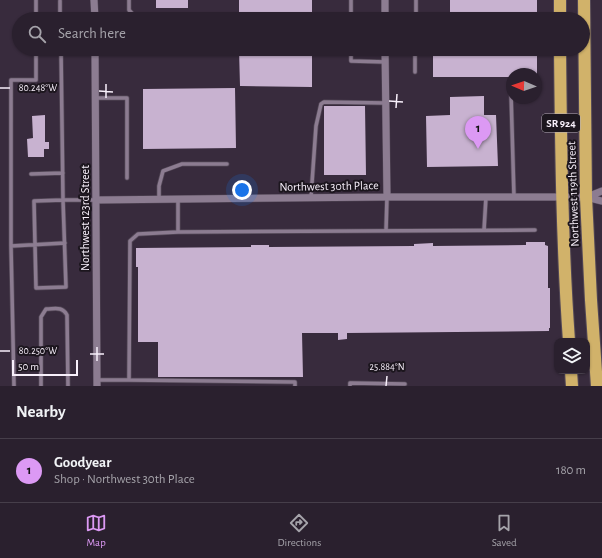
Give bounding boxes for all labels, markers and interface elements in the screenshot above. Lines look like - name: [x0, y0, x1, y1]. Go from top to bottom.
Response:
- search box: [12, 12, 590, 56]
- icon: search: [26, 23, 48, 45]
- text: Search here: [58, 26, 126, 41]
- north arrow: [506, 68, 542, 104]
- text: 80.248°W: [19, 83, 57, 93]
- road number: SR 924: [542, 114, 580, 132]
- pin: 1: [465, 116, 491, 149]
- street label: Northwest 119th Street: [565, 141, 581, 247]
- street label: Northwest 123rd Street: [79, 165, 91, 271]
- street label: Northwest 30th Place: [279, 179, 379, 193]
- your location: [232, 180, 252, 200]
- map controls: [554, 338, 590, 374]
- button: layers: [554, 338, 590, 374]
- text: 80.250°W: [19, 346, 57, 356]
- scale bar: [12, 358, 78, 377]
- text: 50 m: [18, 361, 39, 372]
- text: 25.884°N: [369, 362, 405, 372]
- text: Nearby: [16, 403, 66, 420]
- text: Goodyear: [54, 455, 111, 470]
- text: 1: [27, 464, 31, 477]
- text: 180 m: [556, 464, 586, 477]
- text: Shop · Northwest 30th Place: [54, 473, 195, 486]
- tab: Map: [85, 512, 107, 549]
- tab: Directions: [277, 512, 321, 549]
- tab: Saved: [492, 512, 517, 549]

